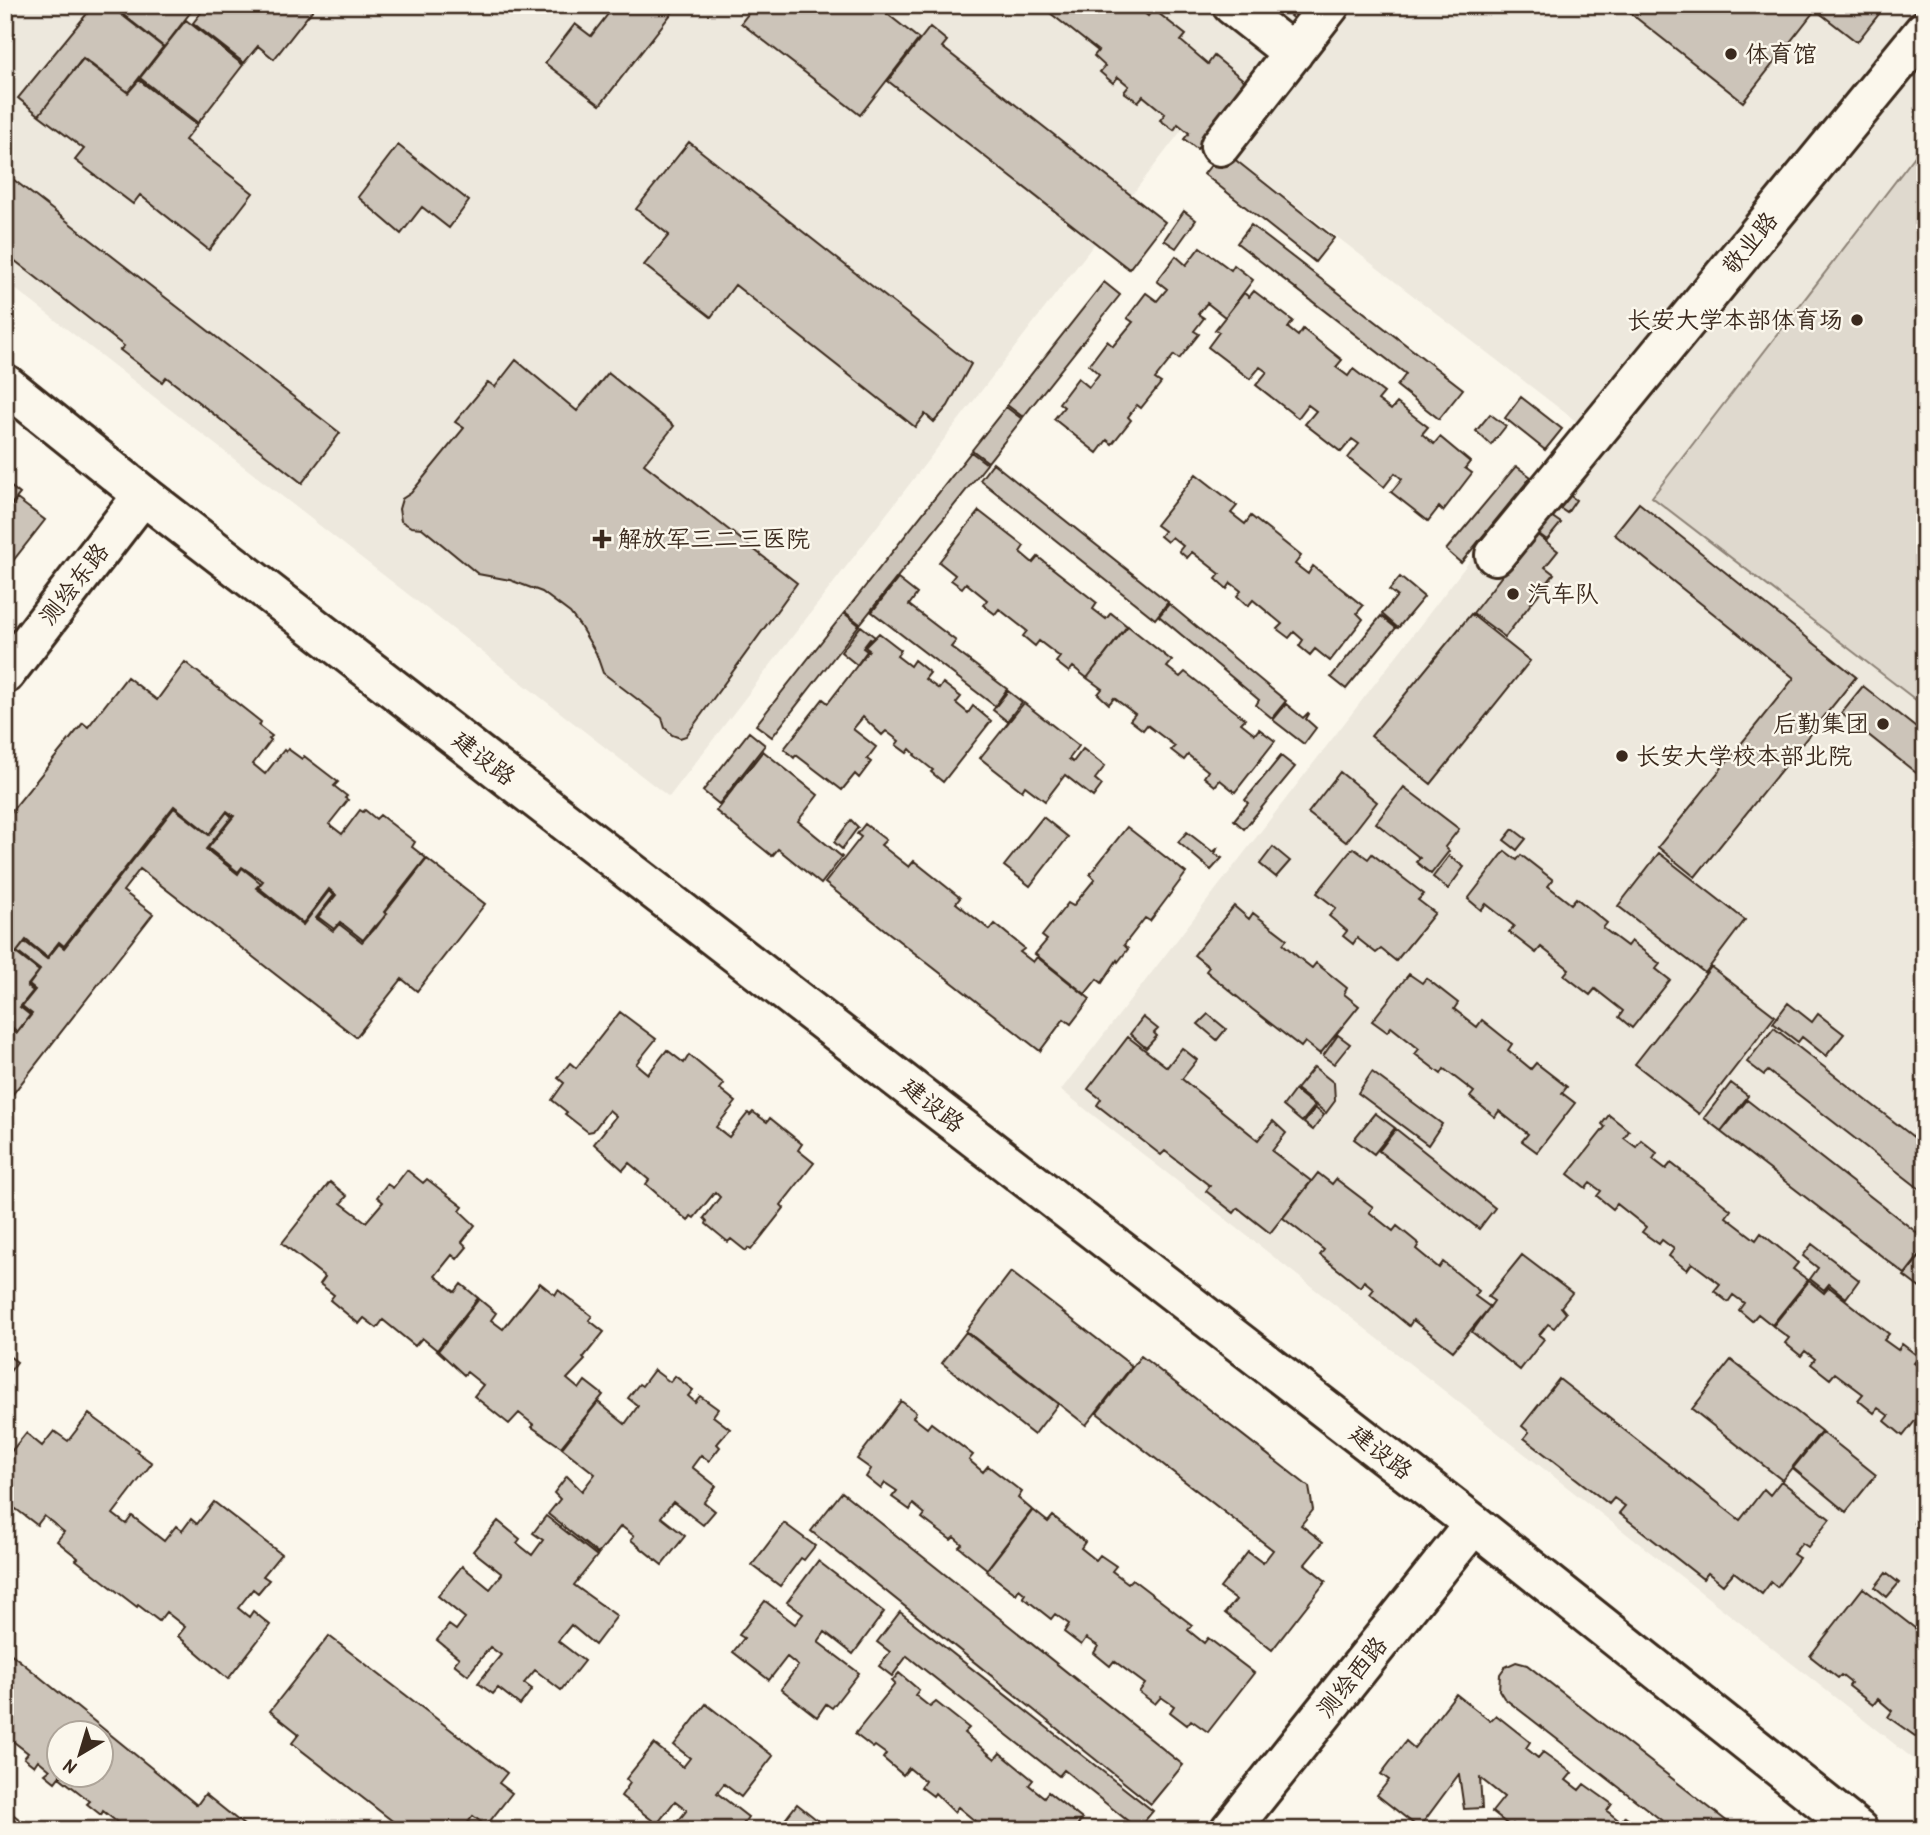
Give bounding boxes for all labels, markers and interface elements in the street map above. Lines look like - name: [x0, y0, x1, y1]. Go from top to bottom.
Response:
- place label: 体育馆: [1745, 37, 1817, 69]
- marker: 体育馆: [1723, 46, 1739, 62]
- street label: 敬业路: [1714, 204, 1784, 280]
- place label: 长安大学本部体育场: [1627, 303, 1843, 335]
- marker: 长安大学本部体育场: [1849, 312, 1865, 328]
- place label: 解放军三二三医院: [618, 522, 810, 554]
- marker: 解放军三二三医院: [592, 529, 612, 549]
- street label: 测绘东路: [31, 536, 115, 631]
- place label: 汽车队: [1527, 577, 1599, 609]
- marker: 汽车队: [1505, 586, 1521, 602]
- place label: 后勤集团: [1773, 707, 1869, 739]
- marker: 后勤集团: [1875, 716, 1891, 732]
- street label: 建设路: [446, 722, 523, 792]
- place label: 长安大学校本部北院: [1636, 739, 1852, 771]
- marker: 长安大学校本部北院: [1614, 748, 1630, 764]
- street label: 建设路: [895, 1069, 972, 1139]
- street label: 建设路: [1343, 1416, 1420, 1486]
- street label: 测绘西路: [1309, 1629, 1394, 1724]
- north arrow: [46, 1720, 116, 1790]
- text: N: [58, 1754, 82, 1781]

